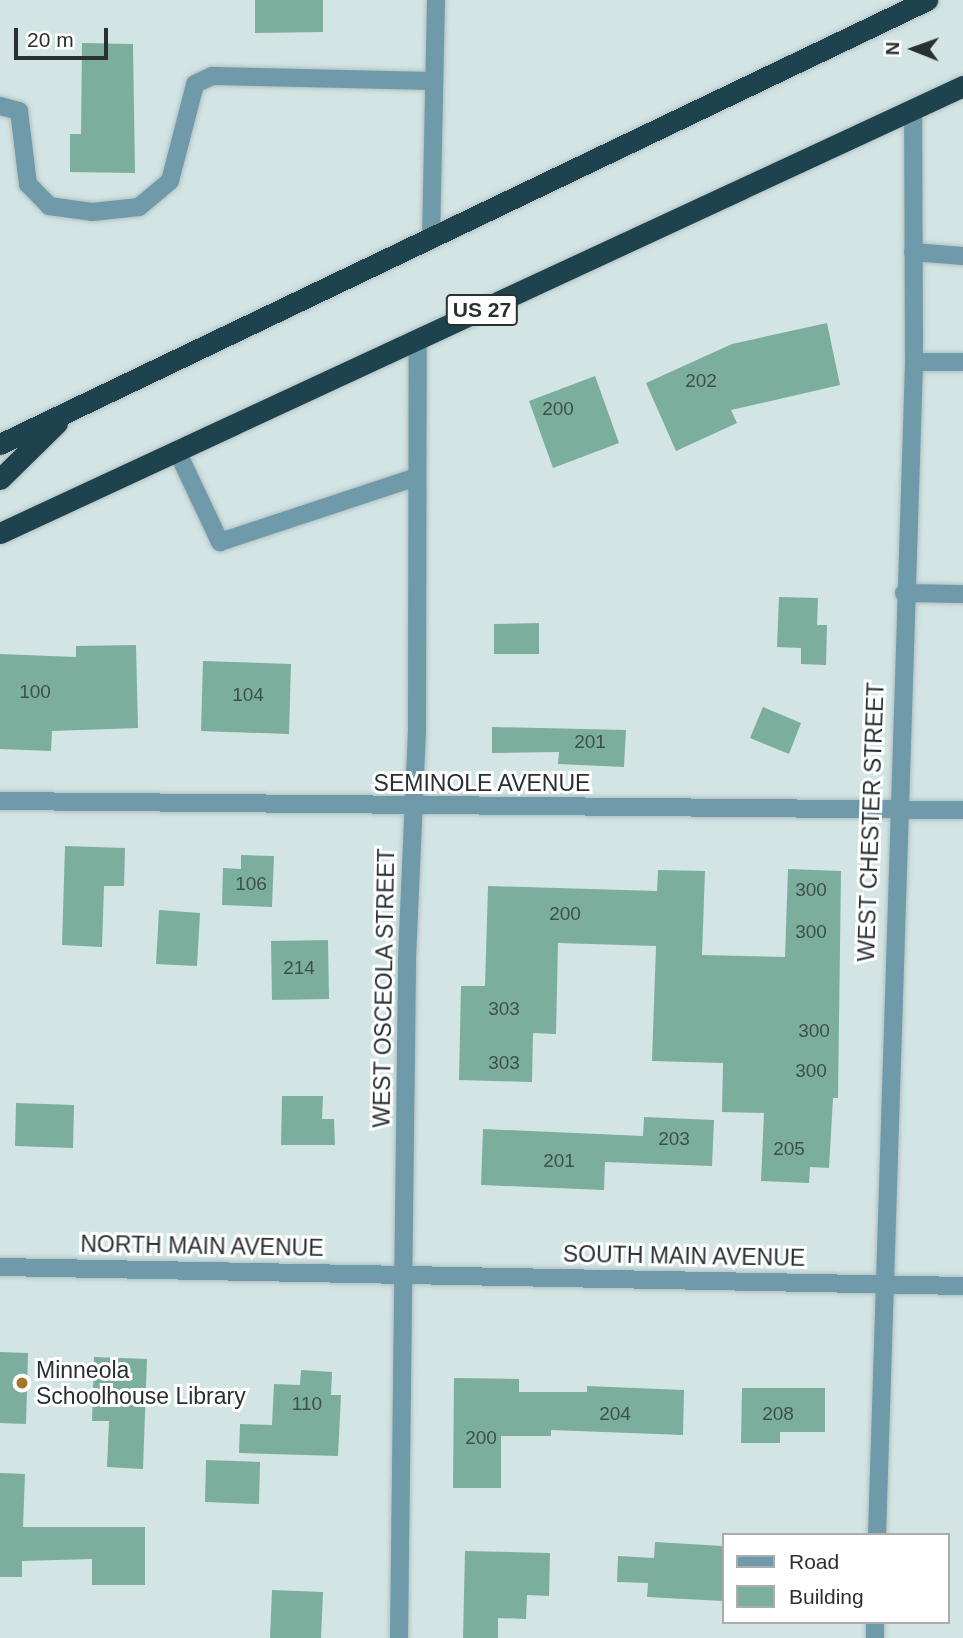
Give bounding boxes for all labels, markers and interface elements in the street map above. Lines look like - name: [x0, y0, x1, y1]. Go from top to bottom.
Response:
- scale bar: [18, 14, 112, 58]
- north arrow: [879, 14, 949, 84]
- text: 20 m: [27, 28, 74, 51]
- text: N: [882, 42, 903, 56]
- road number: US 27: [445, 292, 519, 328]
- house number: 202: [685, 370, 717, 392]
- house number: 200: [542, 398, 574, 420]
- house number: 100: [19, 681, 51, 703]
- street label: WEST CHESTER STREET: [852, 682, 890, 962]
- house number: 104: [232, 684, 264, 706]
- house number: 201: [574, 731, 606, 753]
- street label: SEMINOLE AVENUE: [373, 769, 591, 797]
- street label: WEST OSCEOLA STREET: [368, 847, 400, 1129]
- house number: 106: [235, 873, 267, 895]
- house number: 300: [795, 879, 827, 901]
- house number: 200: [549, 903, 581, 925]
- house number: 300: [795, 921, 827, 943]
- house number: 214: [283, 957, 315, 979]
- house number: 303: [488, 998, 520, 1020]
- house number: 300: [798, 1020, 830, 1042]
- house number: 303: [488, 1052, 520, 1074]
- house number: 300: [795, 1060, 827, 1082]
- house number: 203: [658, 1128, 690, 1150]
- house number: 205: [773, 1138, 805, 1160]
- house number: 201: [543, 1150, 575, 1172]
- street label: NORTH MAIN AVENUE: [80, 1230, 324, 1262]
- street label: SOUTH MAIN AVENUE: [562, 1240, 806, 1272]
- place label: Minneola Schoolhouse Library: [36, 1356, 246, 1410]
- marker: Minneola Schoolhouse Library: [14, 1375, 30, 1391]
- house number: 110: [292, 1393, 322, 1415]
- house number: 204: [599, 1403, 631, 1425]
- house number: 208: [762, 1403, 794, 1425]
- house number: 200: [465, 1427, 497, 1449]
- legend: [722, 1533, 949, 1624]
- text: Road: [789, 1550, 839, 1573]
- text: Building: [789, 1585, 864, 1608]

